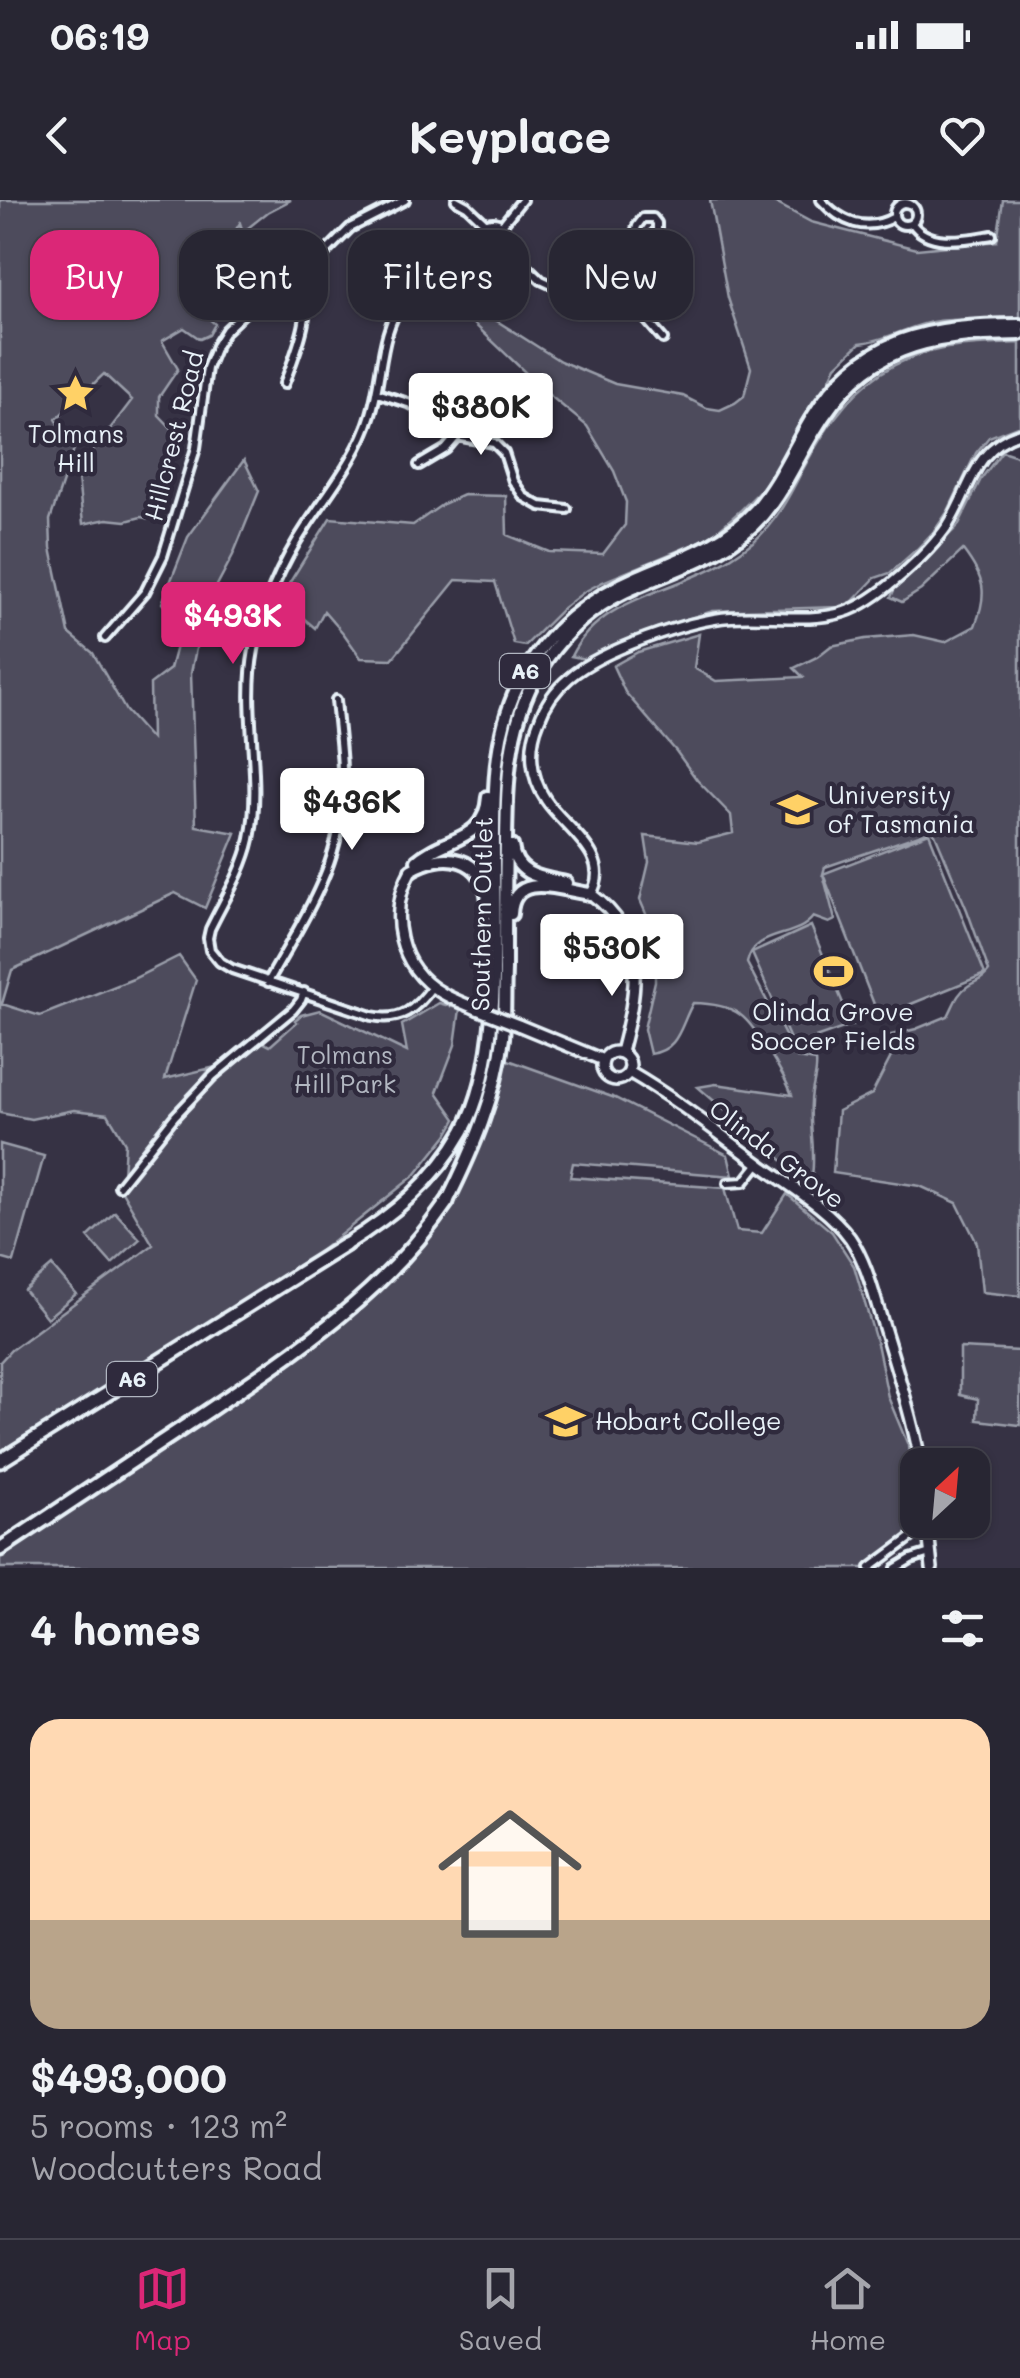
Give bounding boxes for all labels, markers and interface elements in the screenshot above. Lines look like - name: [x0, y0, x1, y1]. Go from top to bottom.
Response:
- text: 06:19: [50, 10, 149, 60]
- text: Keyplace: [409, 106, 611, 164]
- icon: back: [30, 108, 85, 163]
- icon: heart: [935, 108, 990, 163]
- chip: Buy: [30, 230, 159, 320]
- chip: Rent: [179, 230, 328, 320]
- chip: Filters: [348, 230, 529, 320]
- chip: New: [549, 230, 693, 320]
- street label: Hillcrest Road: [136, 347, 210, 524]
- place icon: Tolmans Hill: [55, 372, 97, 414]
- pin: $380K: [411, 373, 551, 458]
- text: $380K: [431, 384, 531, 426]
- place label: Tolmans Hill: [28, 417, 124, 478]
- pin: $493K: [163, 582, 303, 667]
- text: $493K: [183, 593, 283, 635]
- road number: A6: [500, 654, 550, 688]
- pin: $436K: [282, 768, 422, 853]
- place label: University of Tasmania: [828, 778, 975, 839]
- text: $436K: [302, 779, 402, 821]
- school or university icon: University of Tasmania: [777, 788, 819, 830]
- street label: Southern Outlet: [463, 816, 499, 1012]
- pin: $530K: [542, 914, 682, 999]
- text: $530K: [562, 925, 662, 967]
- sports icon: Olinda Grove Soccer Fields: [812, 950, 854, 992]
- place label: Olinda Grove Soccer Fields: [750, 995, 916, 1056]
- park label: Tolmans Hill Park: [294, 1038, 396, 1099]
- street label: Olinda Grove: [703, 1092, 852, 1215]
- road number: A6: [107, 1362, 157, 1396]
- school or university icon: Hobart College: [544, 1400, 586, 1442]
- place label: Hobart College: [595, 1404, 781, 1436]
- north arrow: [900, 1448, 990, 1538]
- map controls: [900, 1448, 990, 1538]
- text: 4 homes: [30, 1601, 201, 1656]
- icon: filters: [935, 1601, 990, 1656]
- icon: home: [420, 1784, 600, 1964]
- text: $493,000: [30, 2049, 227, 2104]
- text: 5 rooms · 123 m²: [30, 2104, 287, 2146]
- text: Woodcutters Road: [30, 2146, 322, 2188]
- tab: Map: [134, 2261, 191, 2357]
- tab: Saved: [459, 2261, 542, 2357]
- tab: Home: [810, 2261, 886, 2357]

